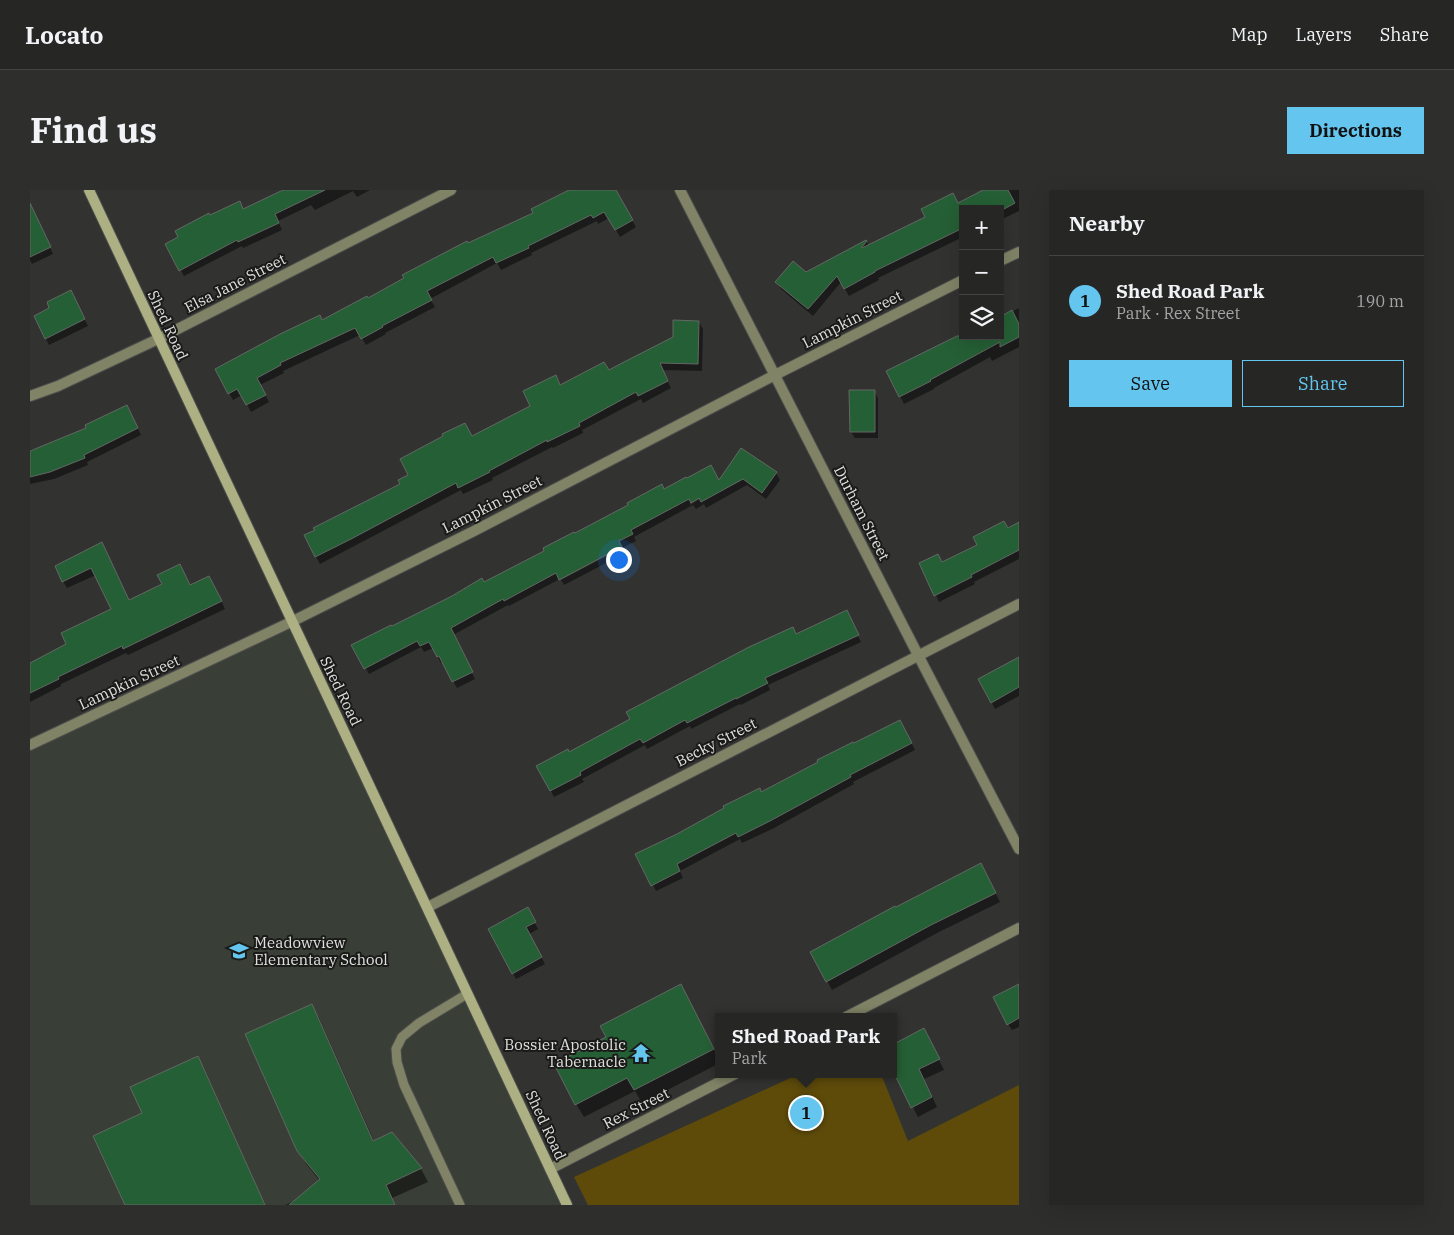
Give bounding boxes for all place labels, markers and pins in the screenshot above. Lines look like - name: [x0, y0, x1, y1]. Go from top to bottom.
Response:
- place label: Meadowview Elementary School: [254, 933, 388, 969]
- school or university icon: Meadowview Elementary School: [228, 940, 250, 962]
- place label: Bossier Apostolic Tabernacle: [504, 1035, 626, 1071]
- temple icon: Bossier Apostolic Tabernacle: [630, 1042, 652, 1064]
- pin: 1: [790, 1094, 822, 1132]

